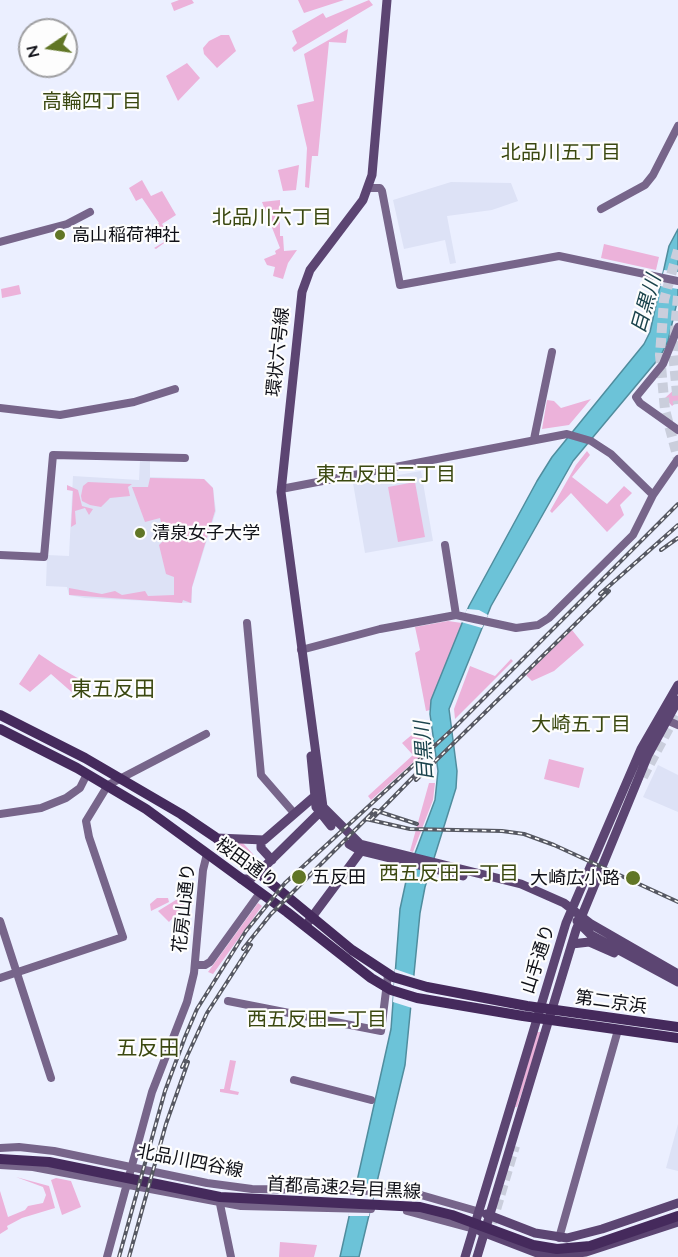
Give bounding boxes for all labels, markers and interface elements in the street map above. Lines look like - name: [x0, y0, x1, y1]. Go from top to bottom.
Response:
- north arrow: [18, 18, 78, 78]
- text: N: [21, 44, 43, 60]
- district label: 高輪四丁目: [42, 90, 142, 114]
- district label: 北品川五丁目: [501, 141, 621, 165]
- district label: 北品川六丁目: [212, 206, 332, 230]
- place label: 高山稲荷神社: [72, 224, 180, 246]
- marker: 高山稲荷神社: [53, 228, 67, 242]
- water label: 目黒川: [626, 272, 666, 336]
- street label: 環状六号線: [263, 306, 293, 398]
- district label: 東五反田二丁目: [316, 463, 456, 487]
- place label: 清泉女子大学: [152, 522, 260, 544]
- marker: 清泉女子大学: [133, 526, 147, 540]
- district label: 東五反田: [71, 676, 155, 702]
- district label: 大崎五丁目: [531, 713, 631, 737]
- water label: 目黒川: [410, 720, 438, 782]
- street label: 桜田通り: [212, 833, 282, 893]
- street label: 花房山通り: [169, 862, 199, 954]
- district label: 西五反田一丁目: [379, 862, 519, 886]
- place label: 五反田: [312, 866, 366, 888]
- place label: 大崎広小路: [530, 867, 620, 889]
- marker: 五反田: [290, 868, 308, 886]
- marker: 大崎広小路: [624, 869, 642, 887]
- street label: 山手通り: [517, 921, 559, 997]
- street label: 第二京浜: [574, 986, 648, 1018]
- district label: 西五反田二丁目: [247, 1008, 387, 1032]
- district label: 五反田: [117, 1035, 179, 1061]
- street label: 北品川四谷線: [135, 1140, 245, 1182]
- street label: 首都高速2号目黒線: [266, 1173, 422, 1203]

